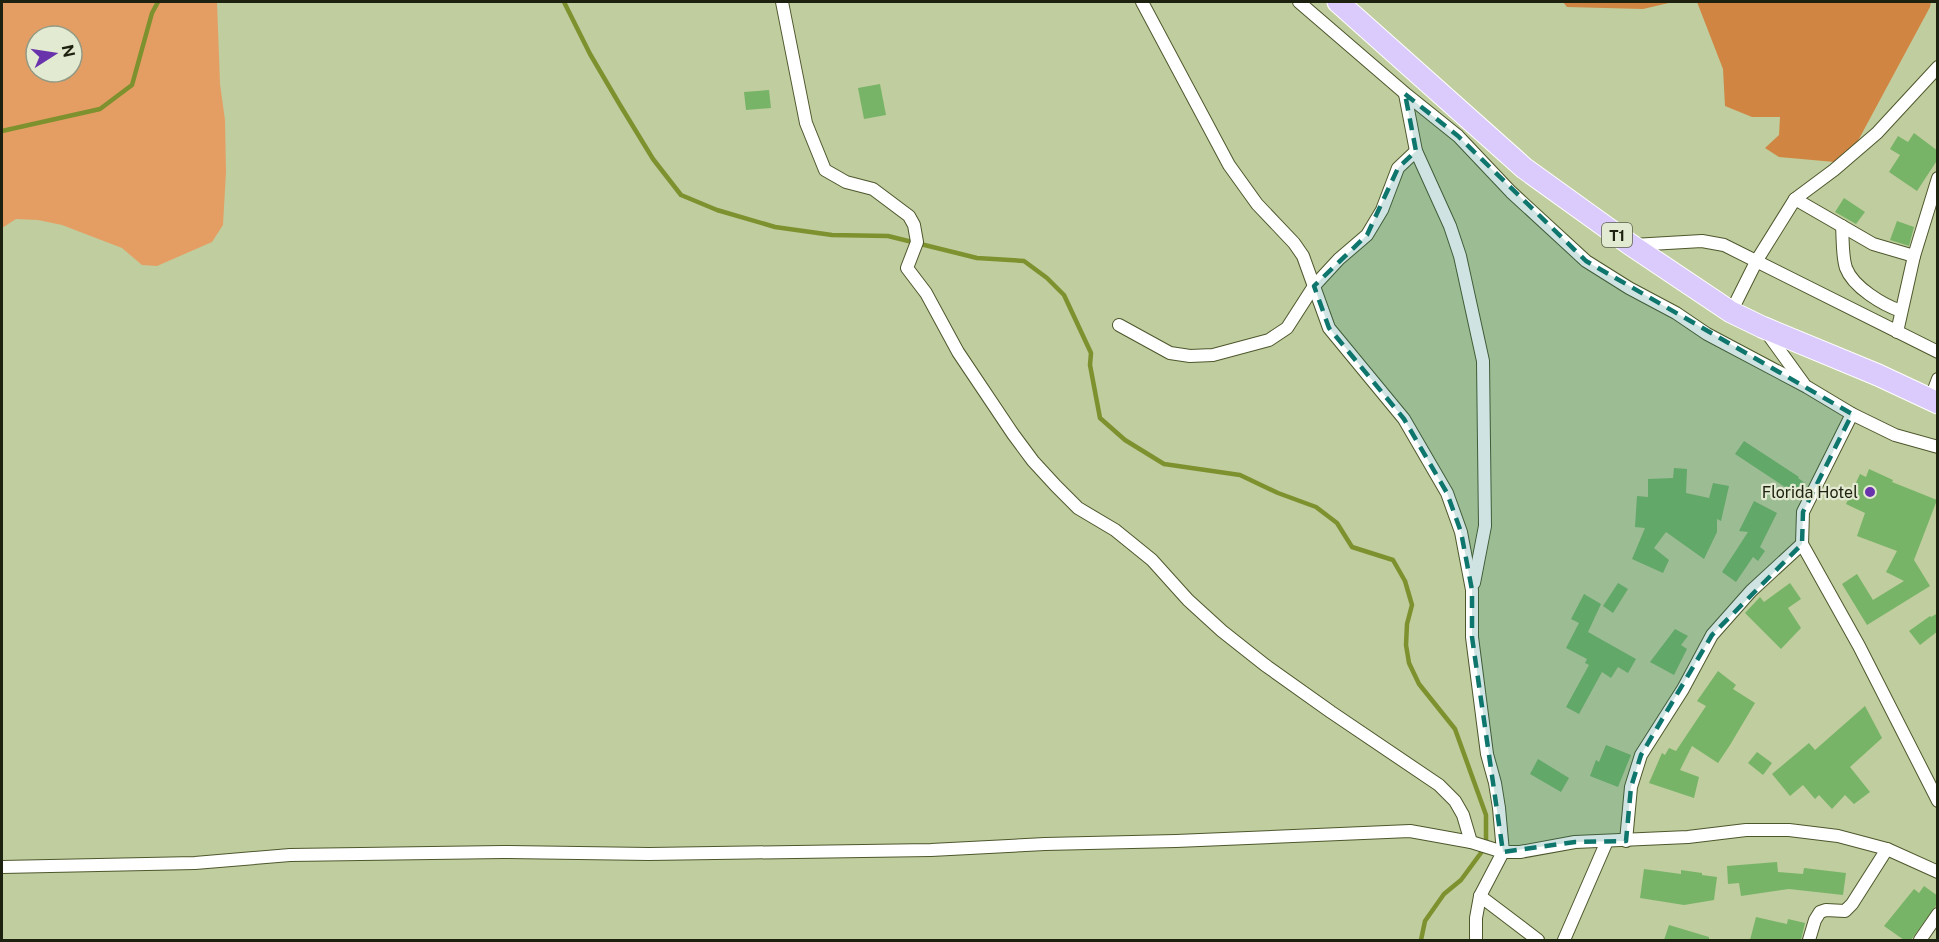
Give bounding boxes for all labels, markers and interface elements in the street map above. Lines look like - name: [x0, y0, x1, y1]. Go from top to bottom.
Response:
- north arrow: [24, 24, 84, 84]
- text: N: [58, 43, 79, 59]
- road number: T1: [1602, 223, 1632, 247]
- place label: Florida Hotel: [1762, 483, 1858, 502]
- marker: Florida Hotel: [1863, 485, 1877, 499]

